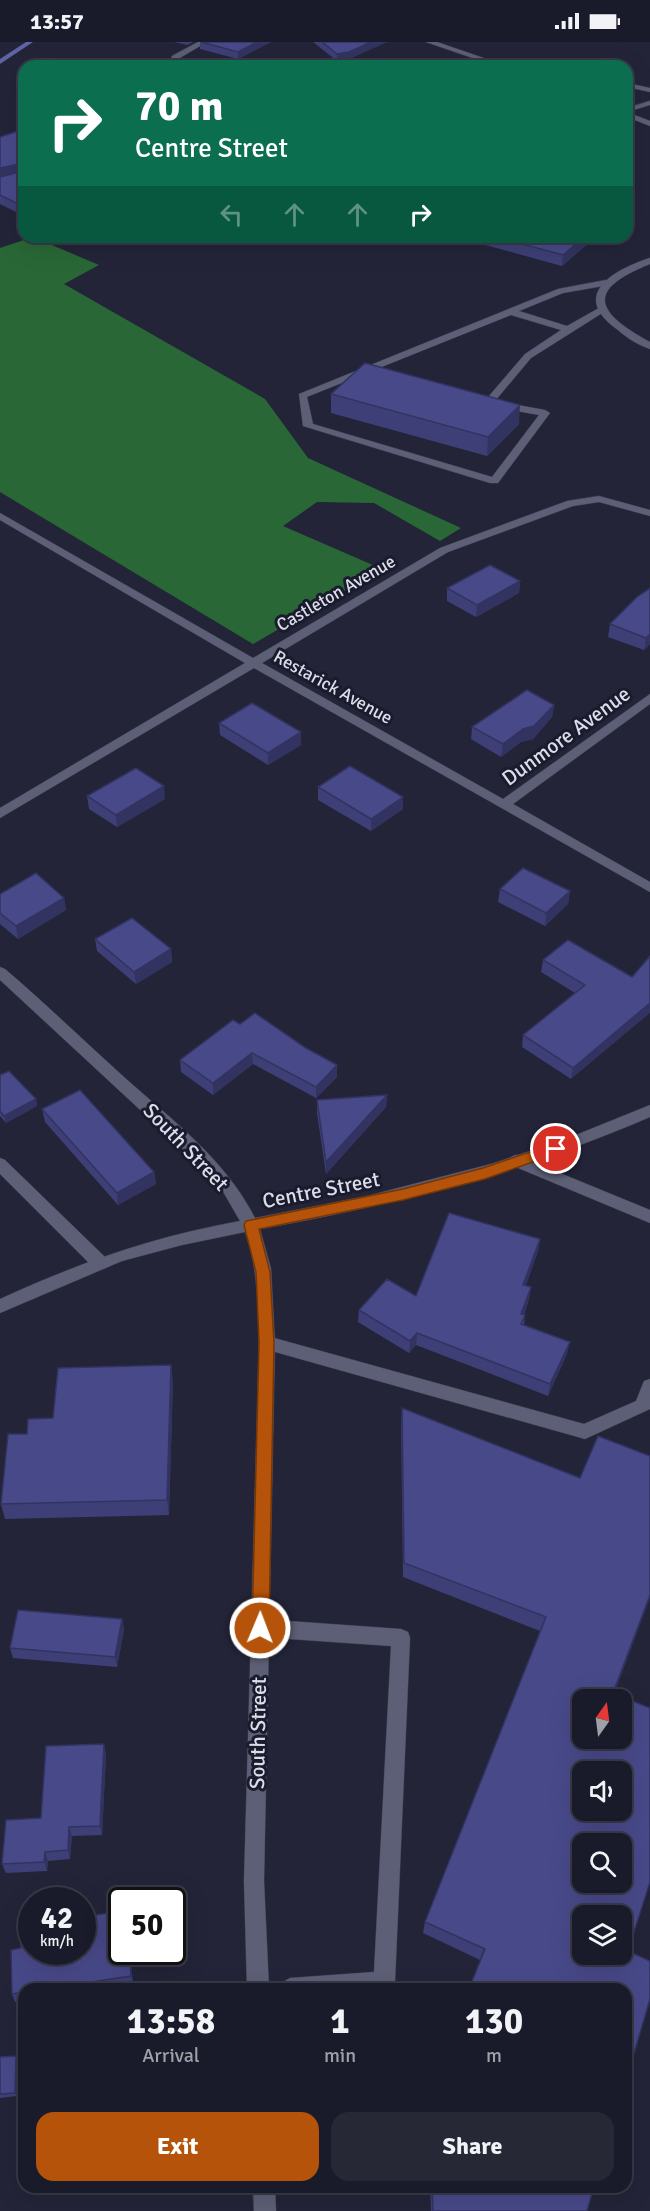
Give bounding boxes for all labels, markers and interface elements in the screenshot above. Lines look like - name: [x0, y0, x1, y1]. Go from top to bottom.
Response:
- text: 13:57: [30, 8, 84, 35]
- text: 70 m: [135, 81, 224, 132]
- icon: right: [36, 84, 114, 162]
- text: Centre Street: [135, 132, 288, 165]
- icon: left: [215, 198, 248, 231]
- icon: ahead: [278, 198, 311, 231]
- icon: ahead: [341, 198, 374, 231]
- icon: right: [404, 198, 437, 231]
- street label: Castleton Avenue: [273, 550, 399, 636]
- street label: Restarick Avenue: [270, 645, 396, 729]
- street label: Dunmore Avenue: [497, 681, 635, 791]
- street label: South Street: [138, 1098, 234, 1196]
- pin: [530, 1123, 581, 1174]
- icon: arrive: [539, 1132, 572, 1165]
- street label: Centre Street: [260, 1166, 382, 1214]
- position arrow: [228, 1596, 292, 1660]
- street label: South Street: [244, 1677, 272, 1789]
- north arrow: [572, 1689, 632, 1749]
- map controls: [572, 1689, 632, 1965]
- button: sound: [572, 1761, 632, 1821]
- button: search: [572, 1833, 632, 1893]
- speed limit sign: 50: [108, 1887, 186, 1965]
- text: 42: [41, 1900, 73, 1937]
- button: layers: [572, 1905, 632, 1965]
- text: km/h: [40, 1932, 74, 1950]
- text: 13:58: [127, 1999, 215, 2044]
- text: 1: [330, 1999, 350, 2044]
- text: 130: [465, 1999, 523, 2044]
- text: Arrival: [142, 2043, 200, 2068]
- text: min: [324, 2043, 356, 2068]
- text: m: [486, 2043, 502, 2068]
- button: Exit: [36, 2112, 319, 2181]
- button: Share: [331, 2112, 614, 2181]

